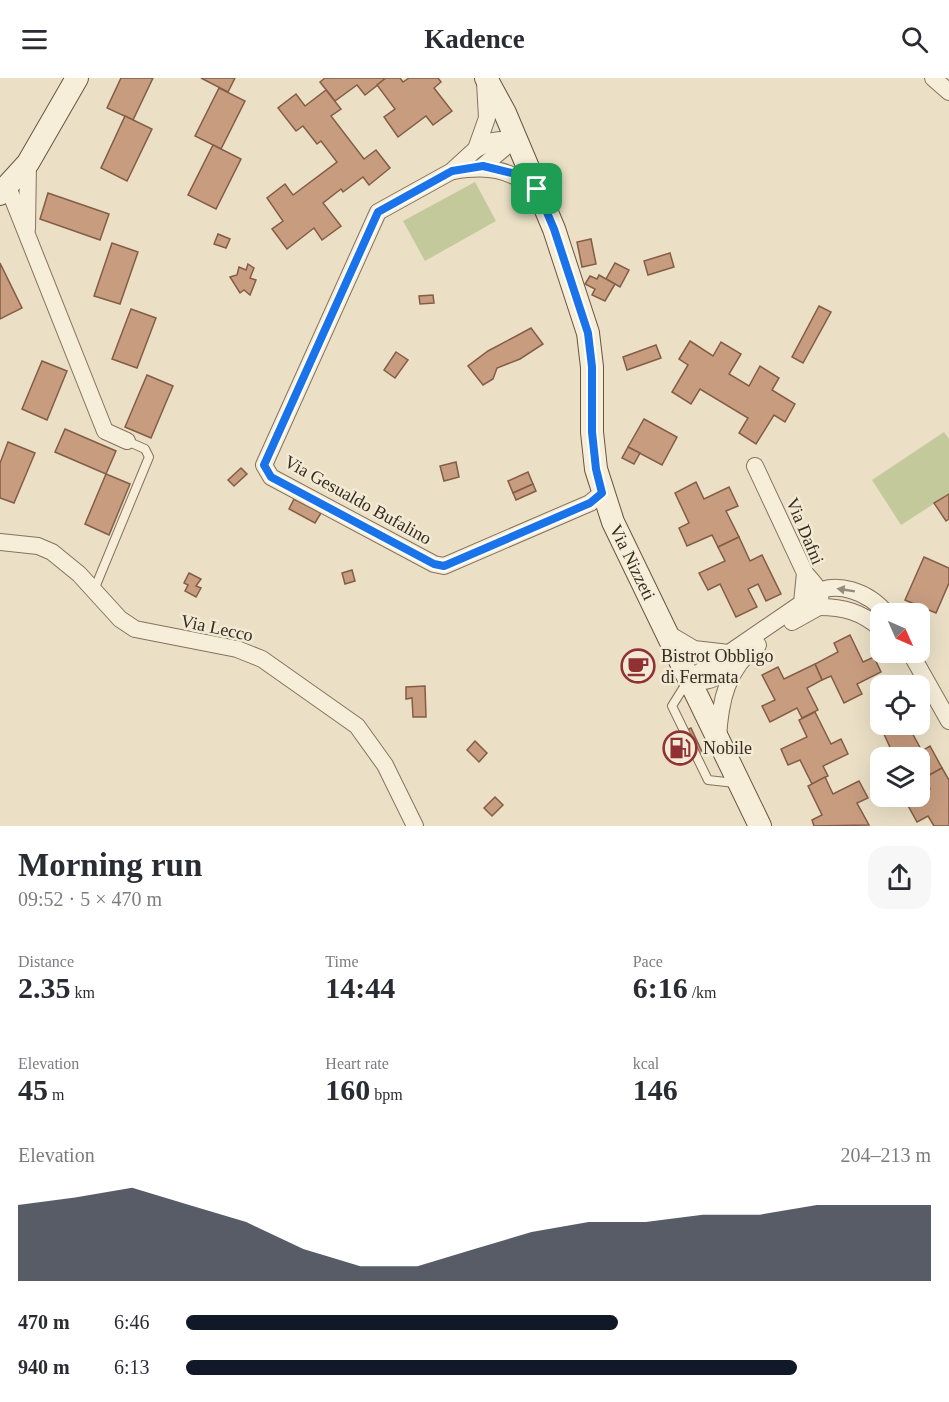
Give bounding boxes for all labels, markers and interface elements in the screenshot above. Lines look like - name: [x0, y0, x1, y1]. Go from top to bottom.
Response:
- icon: menu: [18, 23, 51, 56]
- icon: search: [898, 23, 931, 56]
- text: Kadence: [424, 24, 525, 54]
- pin: [511, 163, 562, 214]
- icon: arrive: [520, 172, 553, 205]
- street label: Via Gesualdo Bufalino: [281, 451, 435, 549]
- street label: Via Dafni: [782, 495, 828, 567]
- street label: Via Nizzeti: [606, 521, 659, 603]
- one-way arrow: [837, 585, 856, 594]
- north arrow: [870, 603, 930, 663]
- map controls: [870, 603, 930, 807]
- street label: Via Lecco: [179, 611, 255, 645]
- place label: Bistrot Obbligo di Fermata: [661, 646, 774, 687]
- cafe icon: Bistrot Obbligo di Fermata: [620, 648, 656, 684]
- button: locate: [870, 675, 930, 735]
- fuel station icon: Nobile: [662, 730, 698, 766]
- place label: Nobile: [703, 738, 752, 758]
- button: layers: [870, 747, 930, 807]
- button: share: [868, 846, 931, 909]
- text: Morning run: [18, 847, 202, 883]
- text: 09:52 · 5 × 470 m: [18, 888, 162, 910]
- text: Distance: [18, 953, 74, 970]
- text: Time: [325, 953, 359, 970]
- text: Pace: [633, 953, 663, 970]
- text: 2.35: [18, 971, 71, 1004]
- text: 14:44: [325, 971, 395, 1004]
- text: 6:16: [633, 971, 688, 1004]
- text: km: [71, 984, 95, 1001]
- text: /km: [688, 984, 717, 1001]
- text: Elevation: [18, 1055, 79, 1072]
- text: Heart rate: [325, 1055, 389, 1072]
- text: kcal: [633, 1055, 659, 1072]
- text: 45: [18, 1073, 48, 1106]
- text: 160: [325, 1073, 370, 1106]
- text: 146: [633, 1073, 678, 1106]
- text: m: [48, 1086, 64, 1103]
- text: bpm: [370, 1086, 403, 1103]
- text: Elevation: [18, 1144, 95, 1166]
- text: 204–213 m: [840, 1144, 931, 1166]
- text: 470 m: [18, 1311, 70, 1333]
- text: 6:46: [114, 1311, 150, 1333]
- text: 940 m: [18, 1356, 70, 1378]
- text: 6:13: [114, 1356, 150, 1378]

